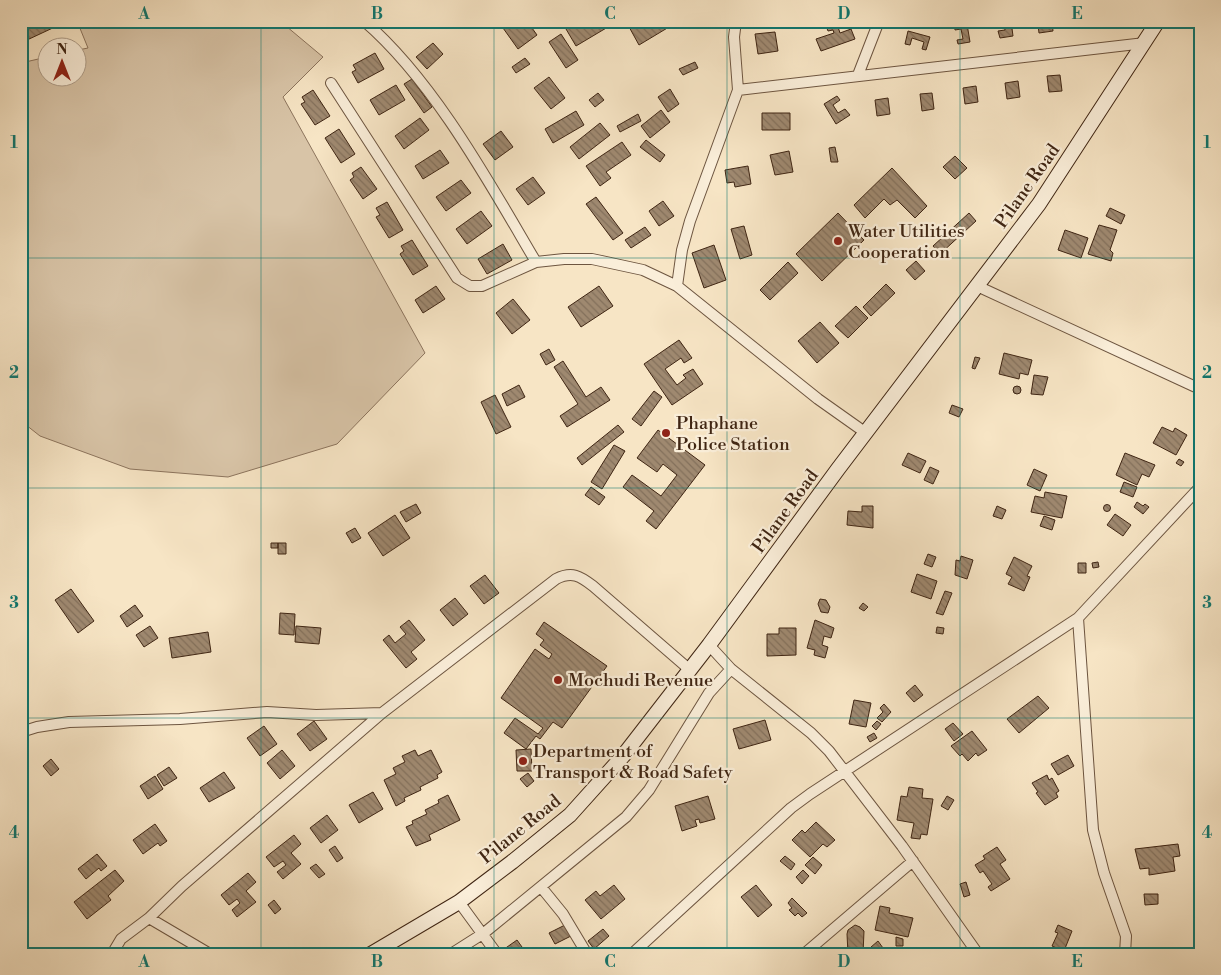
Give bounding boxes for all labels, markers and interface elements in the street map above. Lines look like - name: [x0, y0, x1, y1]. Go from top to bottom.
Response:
- text: A: [137, 4, 150, 24]
- text: B: [371, 4, 383, 24]
- text: C: [604, 4, 616, 24]
- text: D: [838, 4, 851, 24]
- text: E: [1071, 4, 1083, 24]
- north arrow: [38, 38, 88, 88]
- text: N: [56, 41, 68, 59]
- text: 1: [10, 133, 18, 153]
- text: 1: [1203, 133, 1211, 153]
- street label: Pilane Road: [990, 139, 1065, 233]
- place label: Water Utilities Cooperation: [847, 220, 965, 264]
- marker: Water Utilities Cooperation: [832, 235, 844, 247]
- text: 2: [9, 363, 19, 383]
- text: 2: [1202, 363, 1212, 383]
- place label: Phaphane Police Station: [676, 412, 790, 456]
- marker: Phaphane Police Station: [660, 427, 672, 439]
- street label: Pilane Road: [747, 464, 824, 558]
- text: 3: [9, 593, 19, 613]
- text: 3: [1202, 593, 1212, 613]
- place label: Mochudi Revenue: [568, 669, 713, 692]
- marker: Mochudi Revenue: [552, 674, 564, 686]
- place label: Department of Transport & Road Safety: [533, 740, 733, 784]
- marker: Department of Transport & Road Safety: [517, 755, 529, 767]
- street label: Pilane Road: [475, 789, 566, 869]
- text: 4: [9, 823, 20, 843]
- text: 4: [1202, 823, 1213, 843]
- text: A: [137, 952, 150, 972]
- text: B: [371, 952, 383, 972]
- text: C: [604, 952, 616, 972]
- text: D: [838, 952, 851, 972]
- text: E: [1071, 952, 1083, 972]

